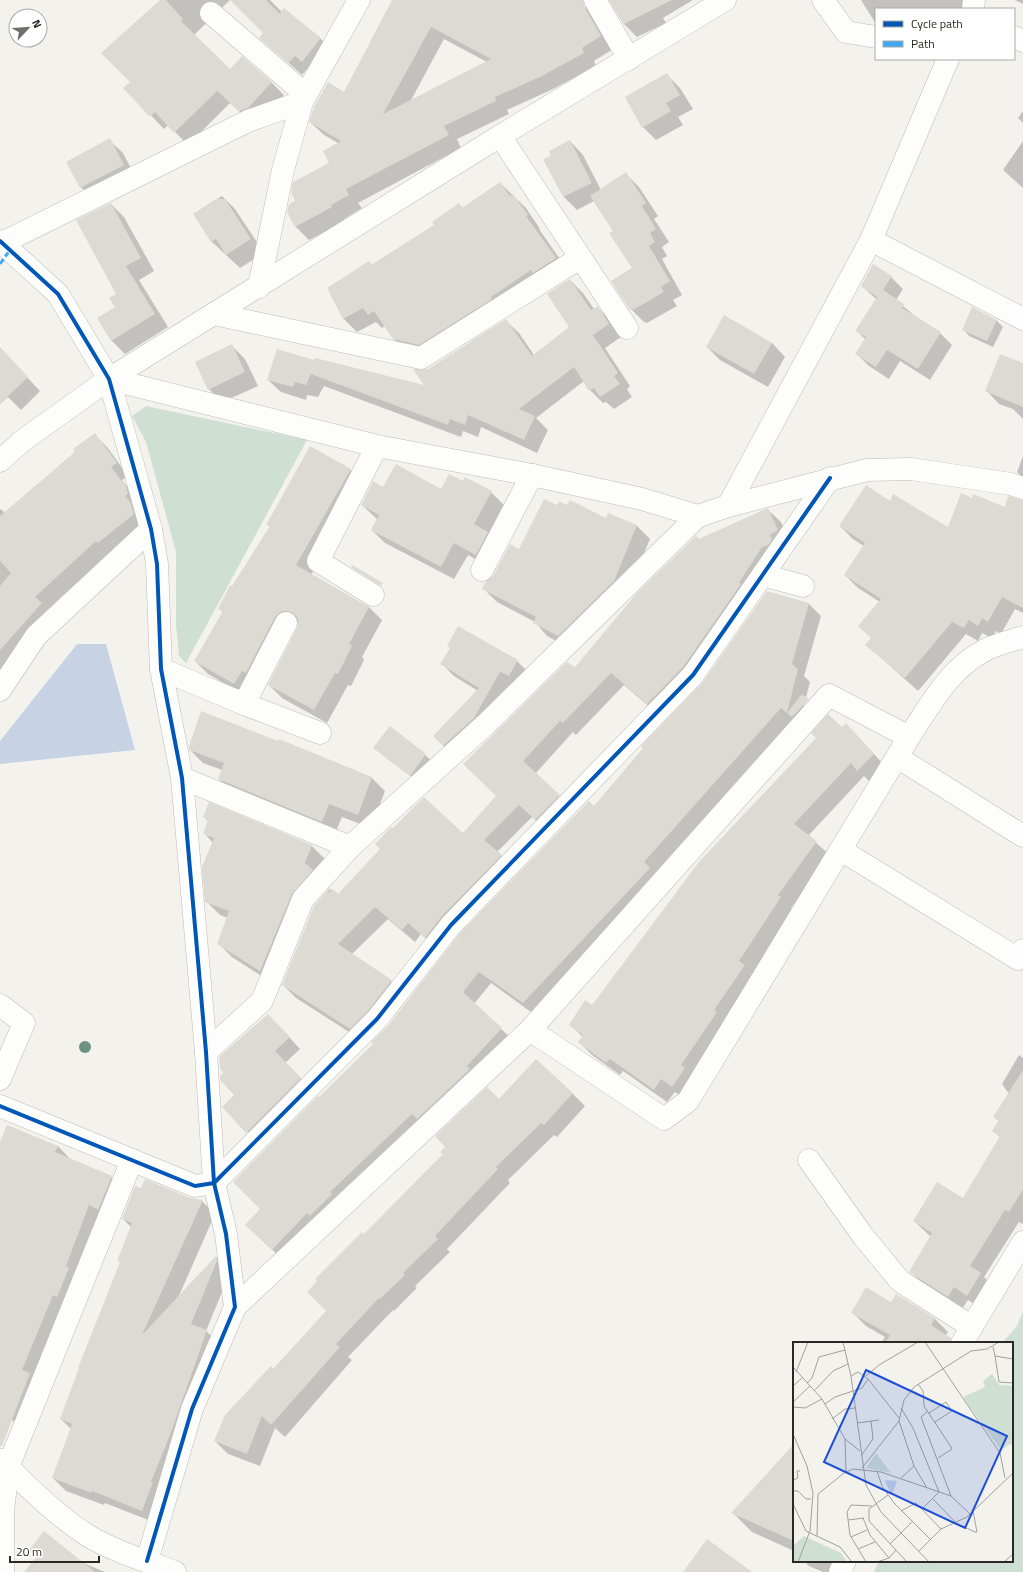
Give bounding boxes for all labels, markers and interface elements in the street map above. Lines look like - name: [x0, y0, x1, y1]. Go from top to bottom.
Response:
- north arrow: [8, 8, 48, 48]
- legend: [875, 8, 1015, 60]
- text: Cycle path: [911, 14, 963, 33]
- text: N: [28, 17, 46, 31]
- text: Path: [911, 34, 935, 53]
- inset map: [793, 1342, 1013, 1562]
- scale bar: [10, 1538, 99, 1564]
- text: 20 m: [16, 1542, 42, 1561]

